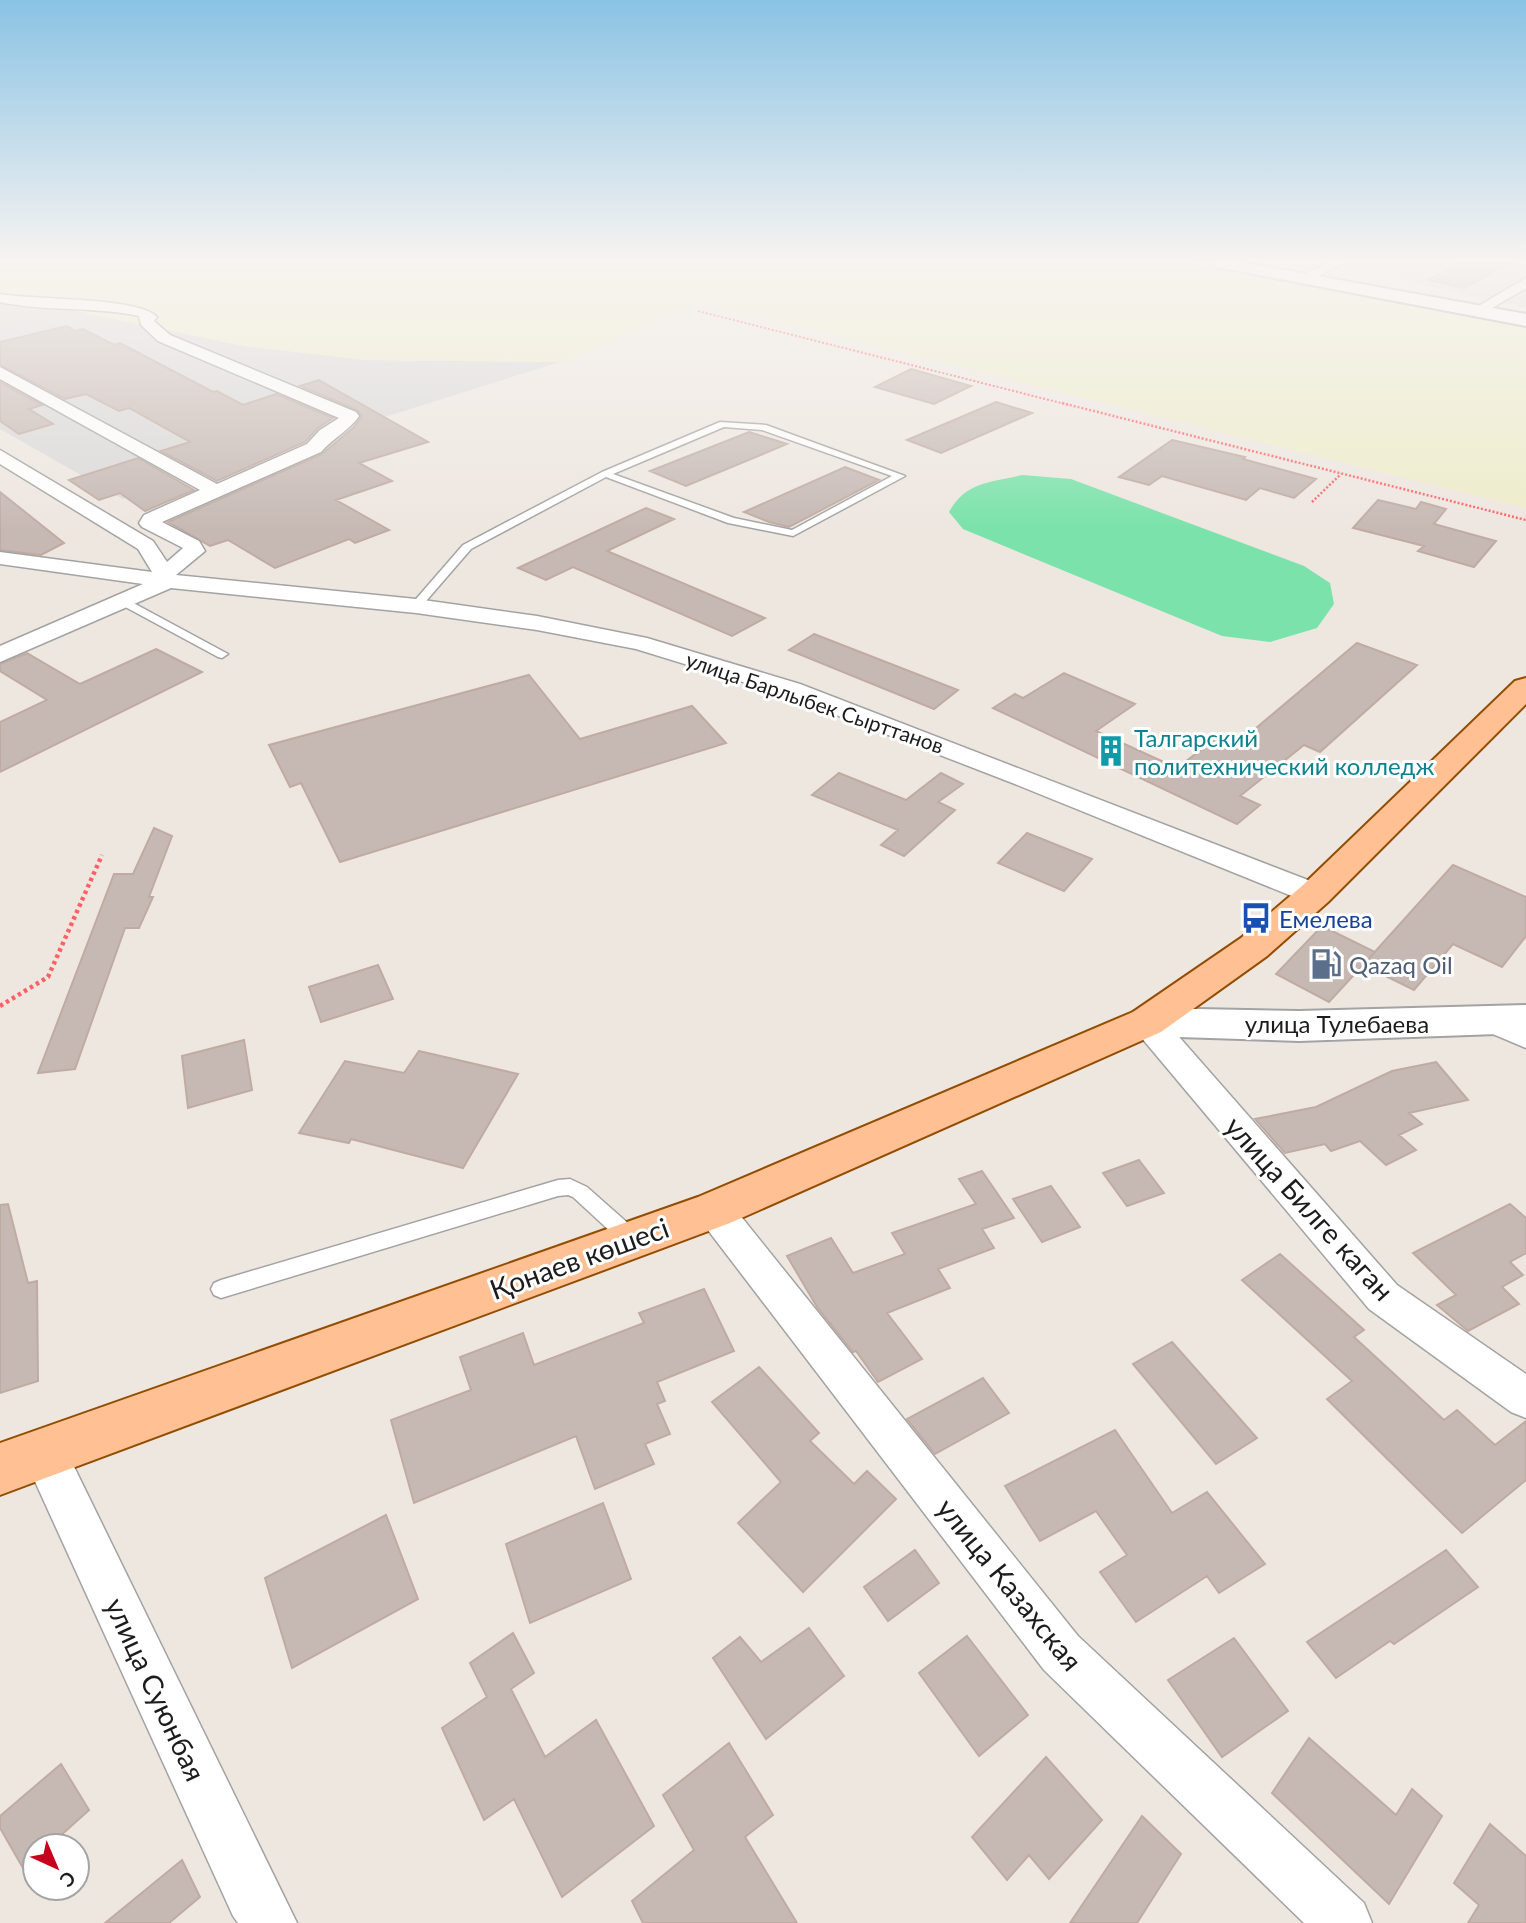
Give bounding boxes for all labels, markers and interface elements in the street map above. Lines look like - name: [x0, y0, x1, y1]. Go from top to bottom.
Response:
- street label: улица Барлыбек Сырттанов: [683, 646, 947, 758]
- place label: Талгарский политехнический колледж: [1134, 723, 1434, 780]
- building icon: Талгарский политехнический колледж: [1094, 734, 1128, 768]
- bus stop icon: Емелева: [1239, 901, 1273, 935]
- place label: Емелева: [1279, 904, 1373, 933]
- fuel station icon: Qazaq Oil: [1309, 947, 1343, 981]
- place label: Qazaq Oil: [1349, 950, 1453, 979]
- street label: улица Тулебаева: [1245, 1009, 1429, 1038]
- street label: улица Билге каган: [1219, 1109, 1401, 1307]
- street label: Қонаев көшесі: [485, 1210, 673, 1306]
- street label: улица Казахская: [930, 1491, 1090, 1677]
- street label: улица Суюнбая: [99, 1592, 213, 1786]
- north arrow: [21, 1832, 91, 1902]
- text: С: [55, 1867, 81, 1893]

